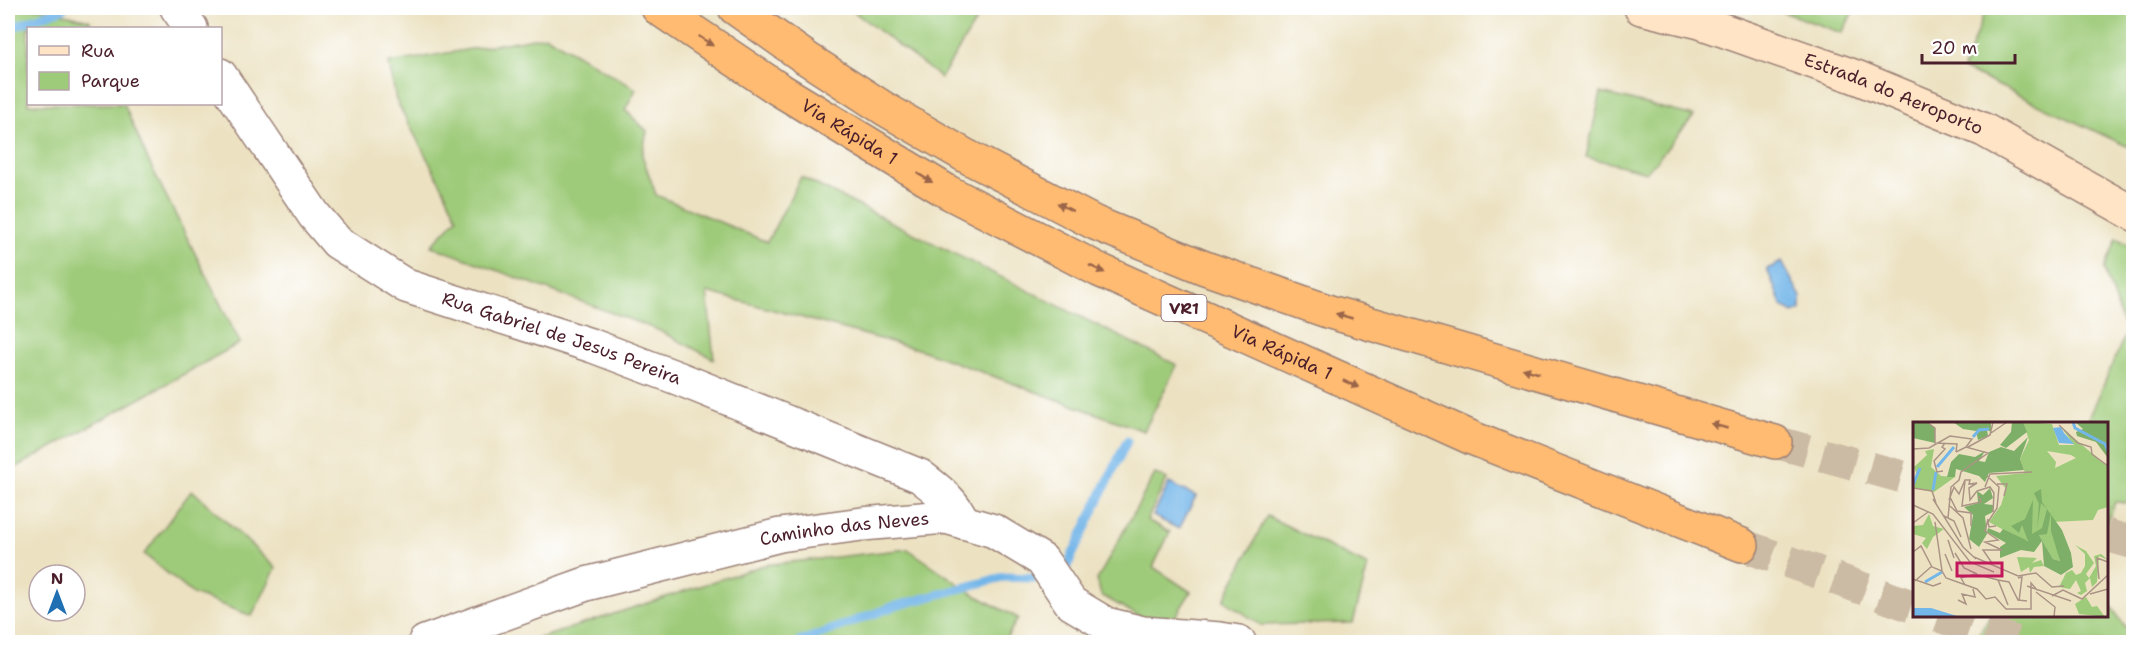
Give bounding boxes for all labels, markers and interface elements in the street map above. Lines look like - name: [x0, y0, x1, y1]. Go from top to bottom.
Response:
- legend: [27, 27, 222, 105]
- scale bar: [1922, 27, 2015, 65]
- one-way arrow: [698, 35, 714, 47]
- text: 20 m: [1931, 36, 1977, 60]
- text: Rua: [81, 39, 114, 63]
- street label: Estrada do Aeroporto: [1801, 48, 1987, 140]
- text: Parque: [81, 69, 140, 93]
- street label: Via Rápida 1: [797, 93, 902, 170]
- one-way arrow: [917, 173, 933, 184]
- one-way arrow: [1057, 202, 1074, 212]
- one-way arrow: [1089, 264, 1106, 273]
- street label: Rua Gabriel de Jesus Pereira: [439, 286, 685, 390]
- road number: VR1: [1162, 295, 1206, 321]
- one-way arrow: [1335, 311, 1353, 320]
- street label: Via Rápida 1: [1227, 319, 1336, 386]
- one-way arrow: [1522, 366, 1540, 375]
- one-way arrow: [1343, 379, 1361, 389]
- one-way arrow: [1710, 421, 1728, 430]
- inset map: [1913, 422, 2108, 617]
- street label: Caminho das Neves: [757, 506, 930, 552]
- north arrow: [27, 563, 87, 623]
- text: N: [51, 568, 63, 589]

